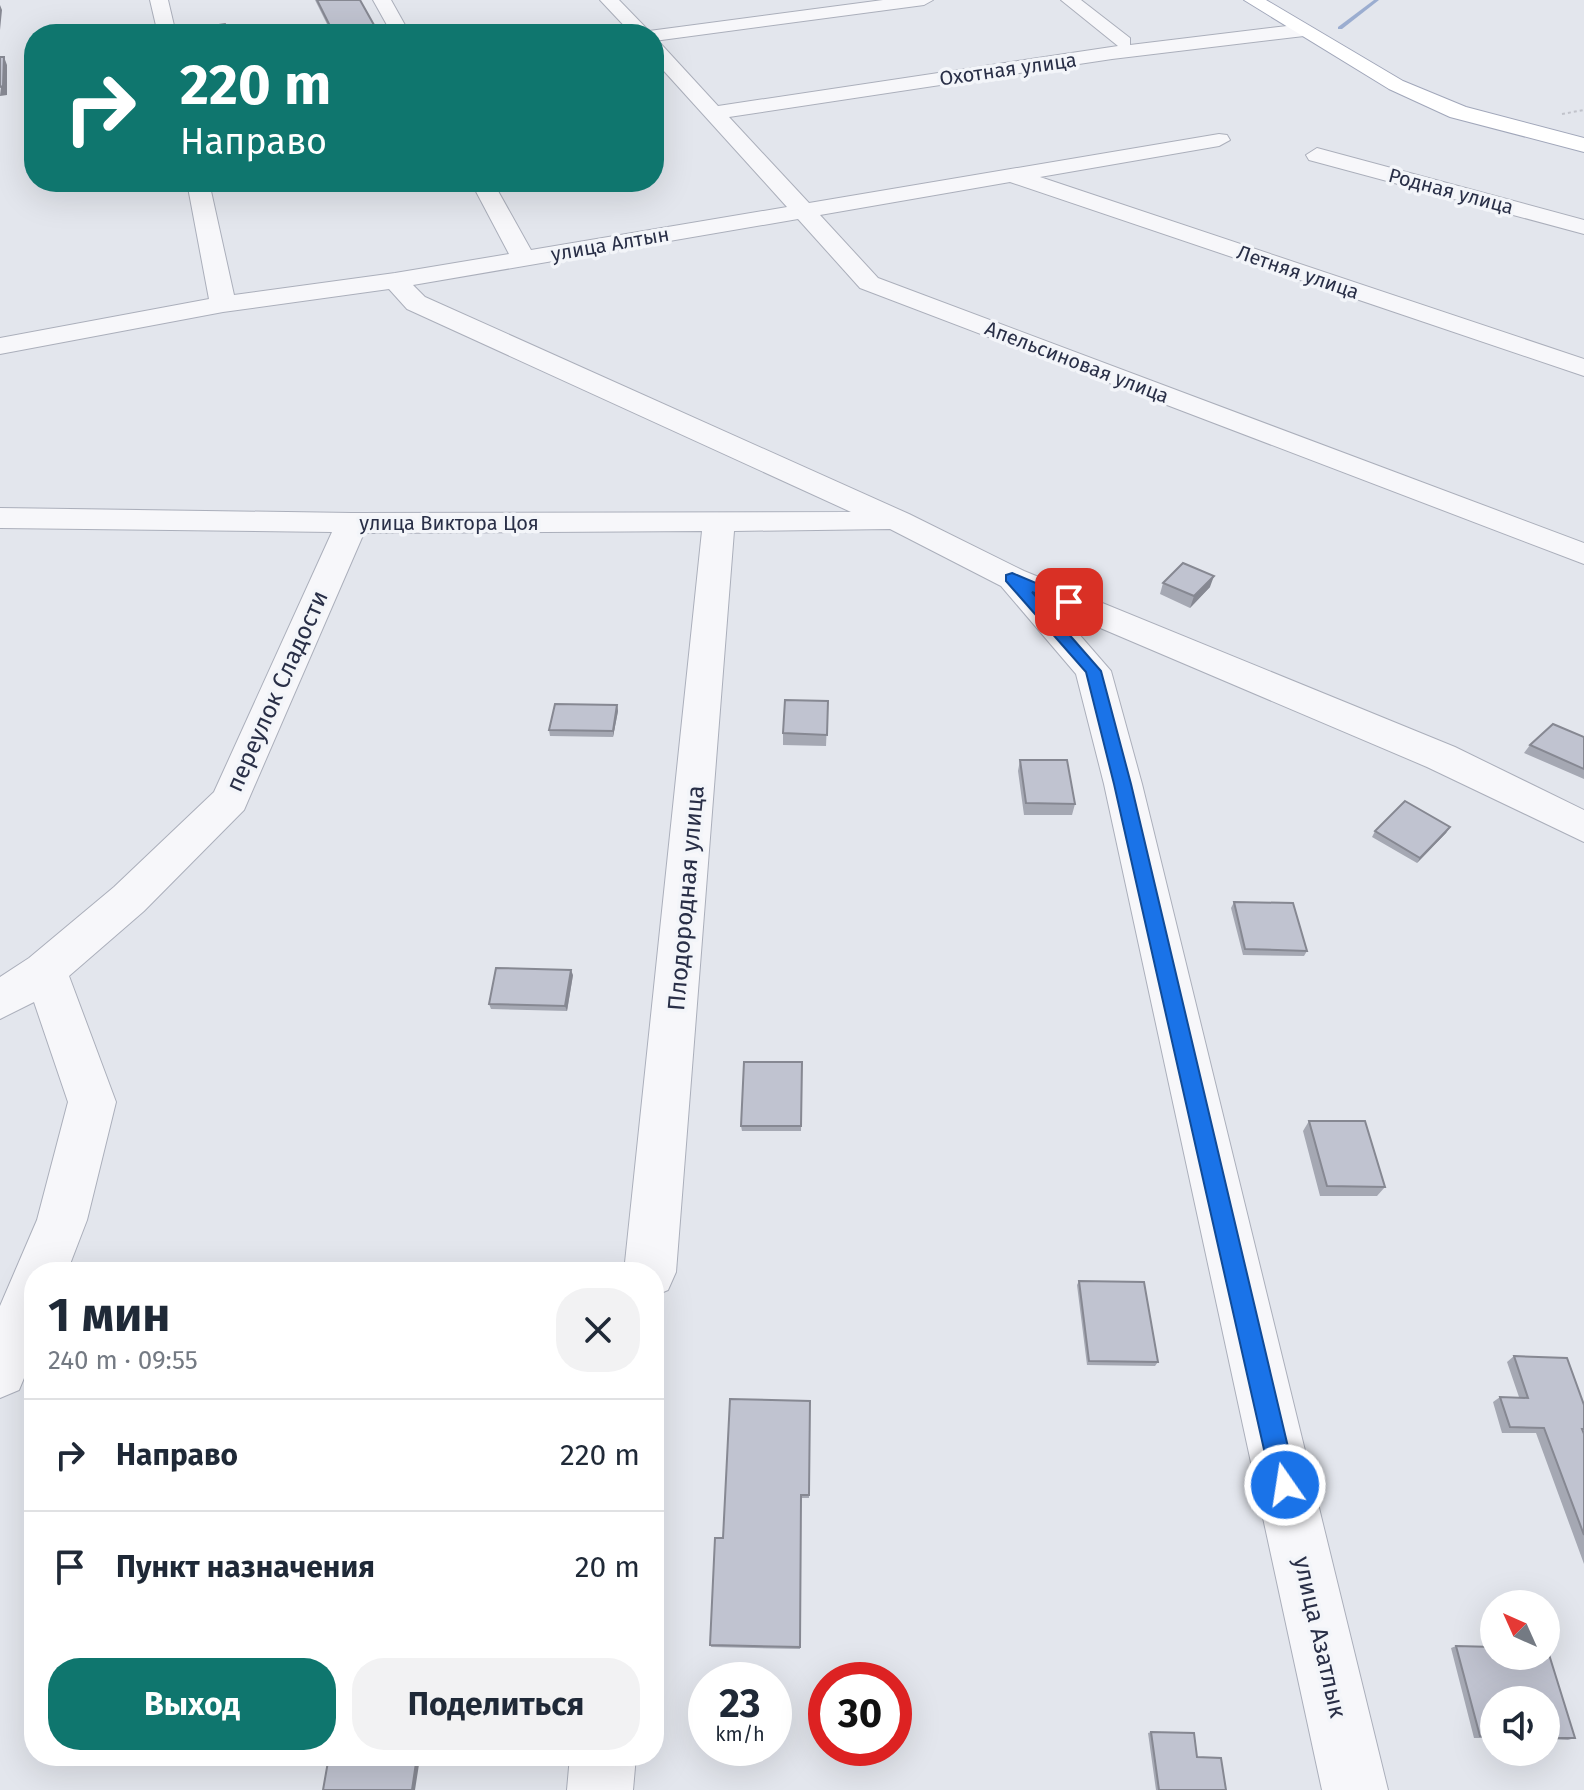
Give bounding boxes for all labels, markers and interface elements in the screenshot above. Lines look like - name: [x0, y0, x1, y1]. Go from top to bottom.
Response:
- street label: Охотная улица: [938, 48, 1078, 90]
- text: 220 m: [180, 52, 331, 119]
- icon: right: [48, 56, 152, 160]
- text: Направо: [180, 120, 327, 164]
- street label: Родная улица: [1386, 163, 1516, 219]
- street label: улица Алтын: [549, 222, 671, 266]
- street label: Летняя улица: [1234, 240, 1362, 304]
- street label: Апельсиновая улица: [982, 316, 1172, 408]
- street label: улица Виктора Цоя: [359, 511, 539, 535]
- pin: [1035, 568, 1103, 636]
- icon: arrive: [1047, 580, 1091, 624]
- street label: переулок Сладости: [220, 586, 334, 796]
- street label: Плодородная улица: [662, 784, 710, 1012]
- text: 1 мин: [48, 1286, 170, 1344]
- button: close: [556, 1288, 640, 1372]
- text: 240 m · 09:55: [48, 1345, 198, 1376]
- icon: right: [48, 1433, 92, 1477]
- text: Направо: [116, 1437, 238, 1473]
- text: 220 m: [560, 1437, 640, 1473]
- position arrow: [1243, 1443, 1327, 1527]
- icon: arrive: [48, 1545, 92, 1589]
- text: Пункт назначения: [116, 1549, 375, 1585]
- text: 20 m: [575, 1549, 640, 1585]
- street label: улица Азатлык: [1288, 1554, 1352, 1721]
- north arrow: [1480, 1590, 1560, 1670]
- map controls: [1480, 1590, 1560, 1766]
- button: Выход: [48, 1658, 336, 1750]
- button: Поделиться: [352, 1658, 640, 1750]
- speed limit sign: 30: [808, 1662, 912, 1766]
- text: 23: [719, 1680, 761, 1728]
- button: sound: [1480, 1686, 1560, 1766]
- text: km/h: [715, 1722, 765, 1746]

